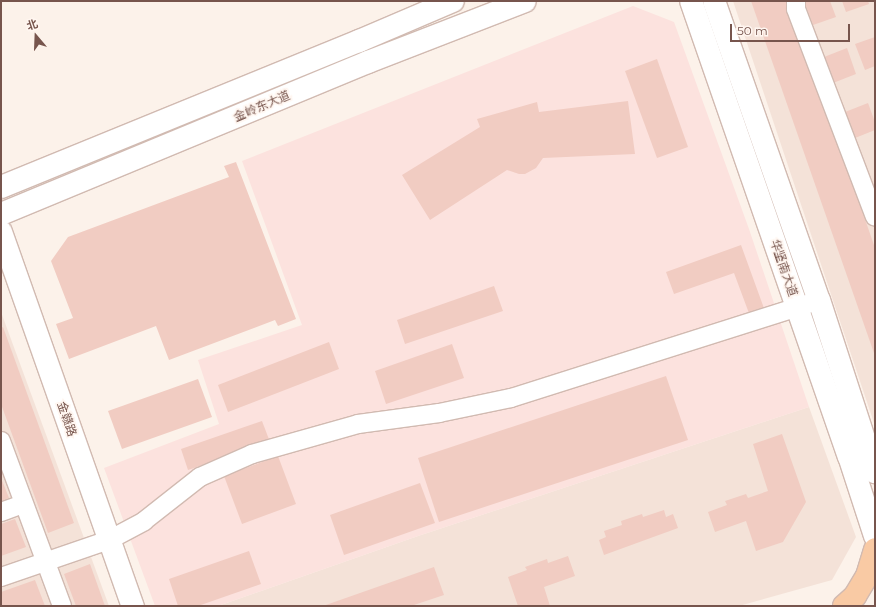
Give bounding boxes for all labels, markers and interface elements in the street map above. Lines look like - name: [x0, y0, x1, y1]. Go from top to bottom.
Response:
- north arrow: [16, 16, 56, 56]
- text: 北: [25, 16, 40, 33]
- scale bar: [732, 16, 852, 42]
- text: 50 m: [737, 23, 768, 38]
- street label: 金岭东大道: [232, 88, 292, 124]
- street label: 华坚南大道: [767, 237, 801, 299]
- street label: 金赣路: [54, 400, 80, 438]

